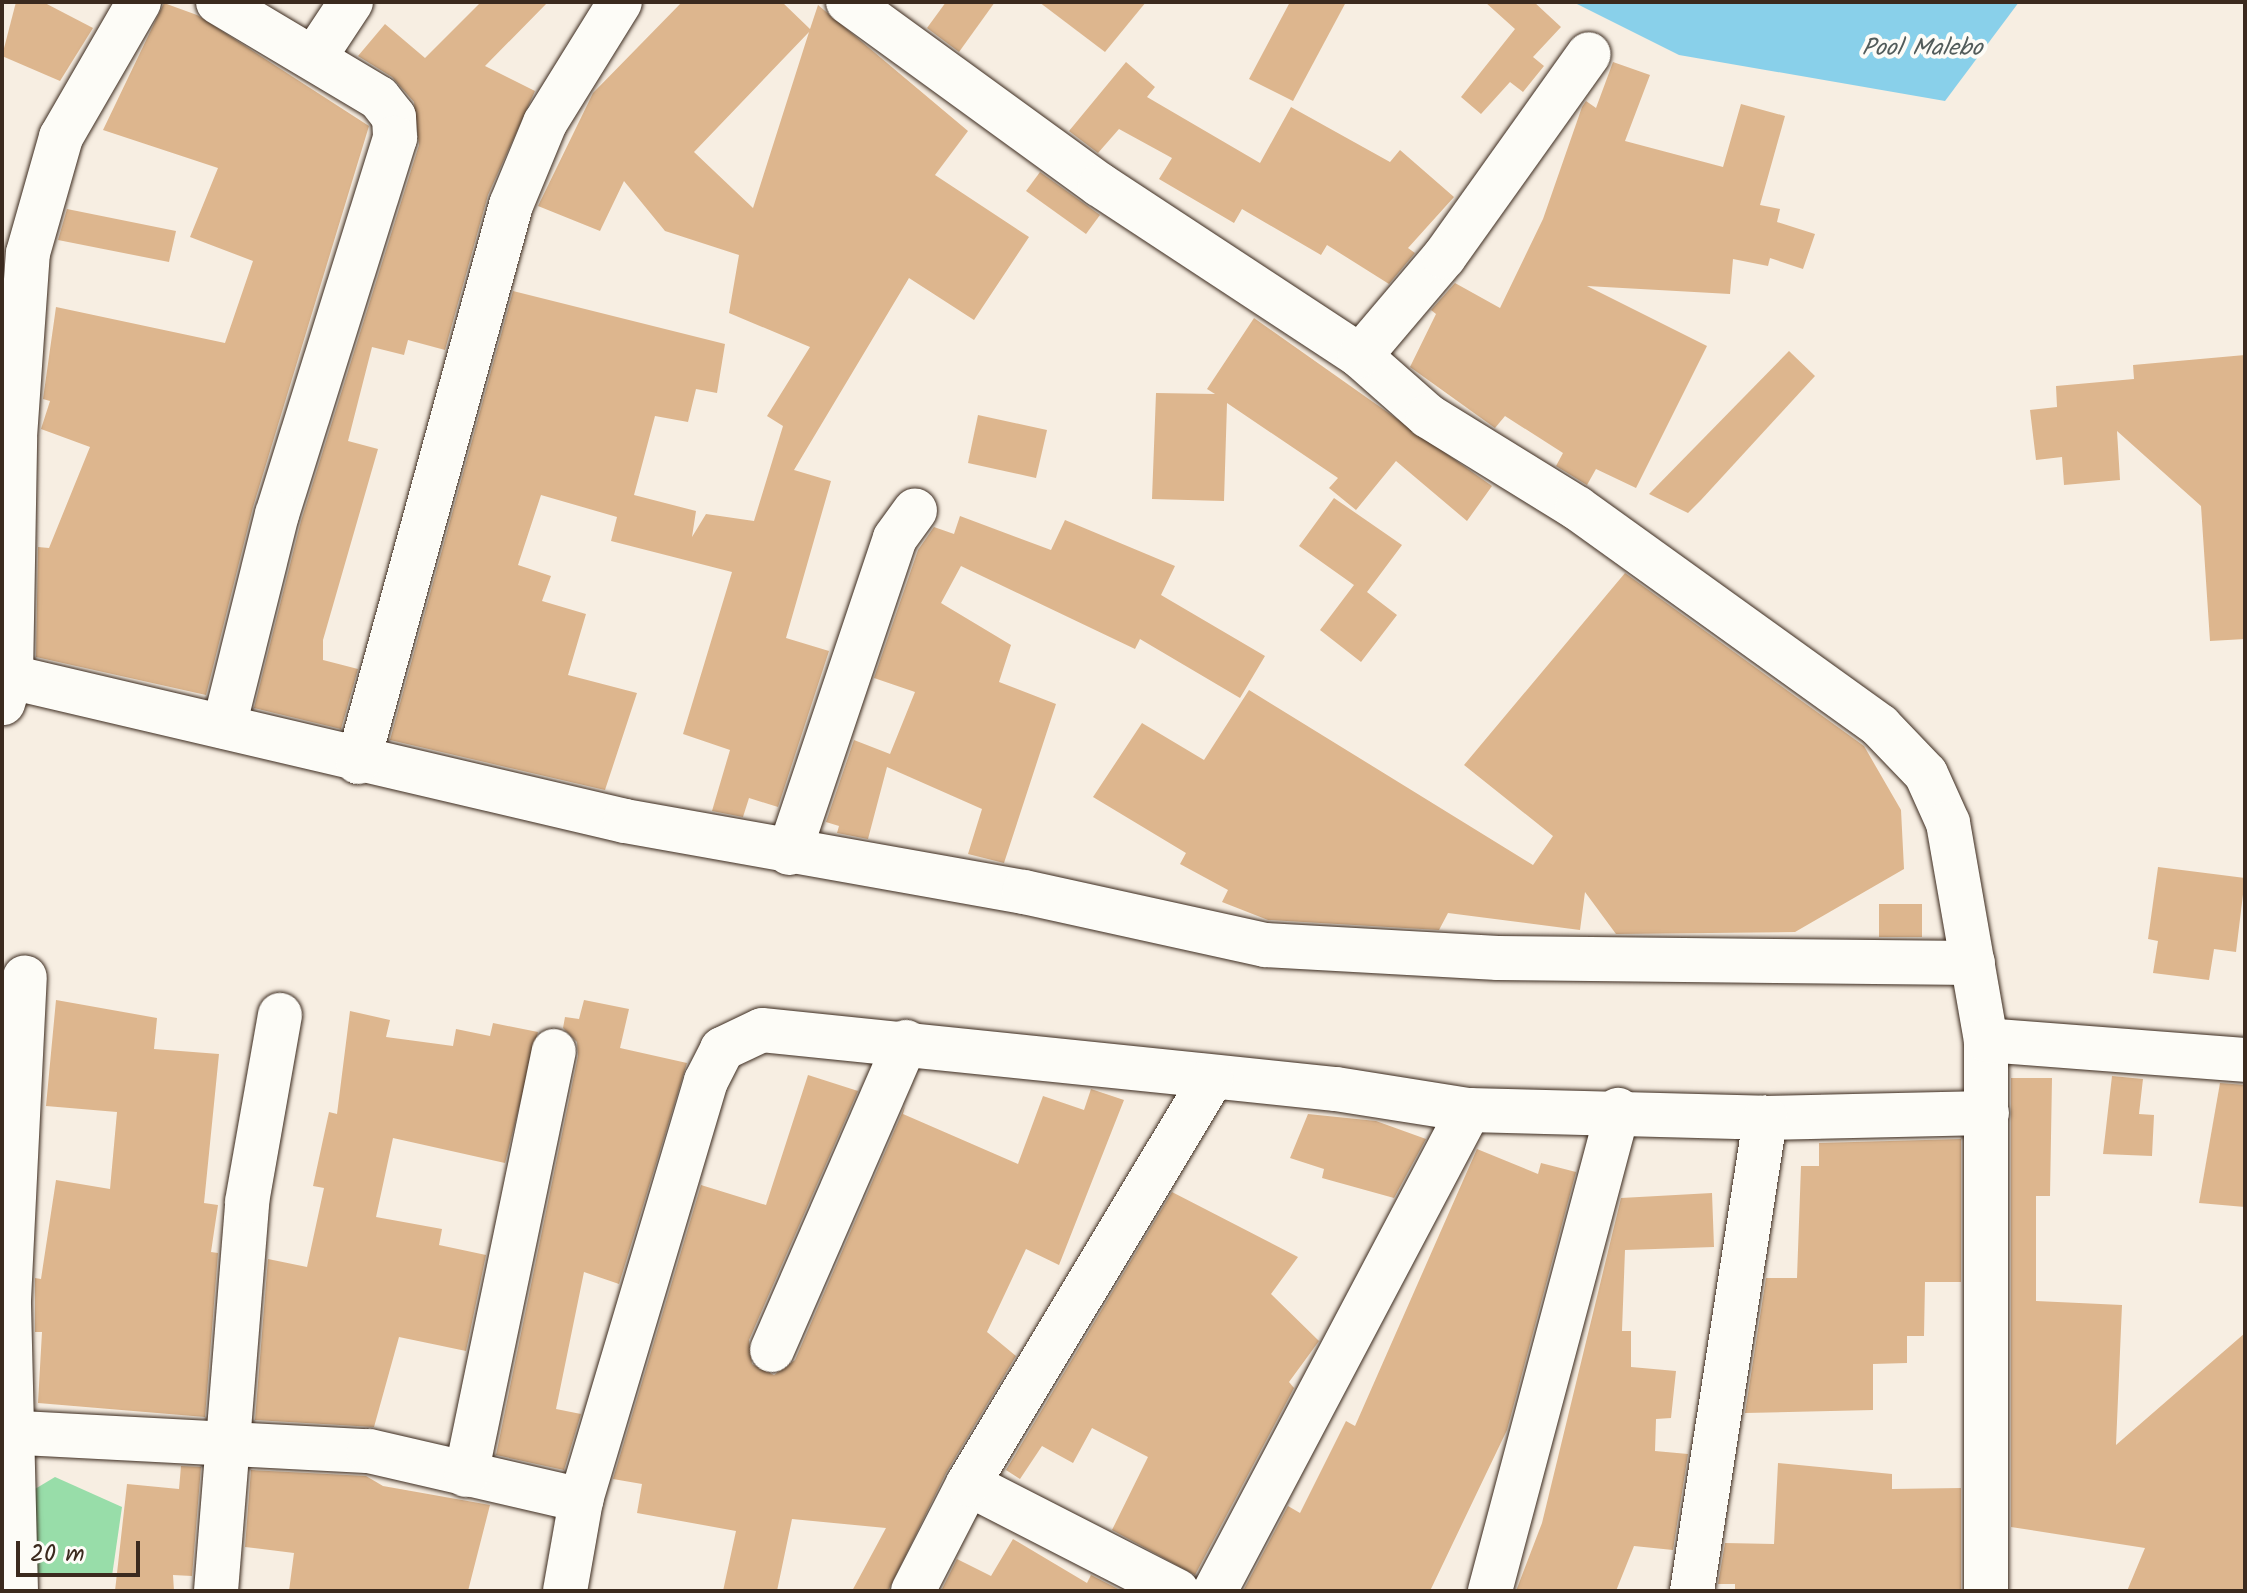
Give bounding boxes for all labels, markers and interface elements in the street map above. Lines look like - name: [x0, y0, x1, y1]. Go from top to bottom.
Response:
- water label: Pool Malebo: [1862, 35, 1982, 63]
- scale bar: [20, 1525, 144, 1575]
- text: 20 m: [30, 1535, 85, 1574]

